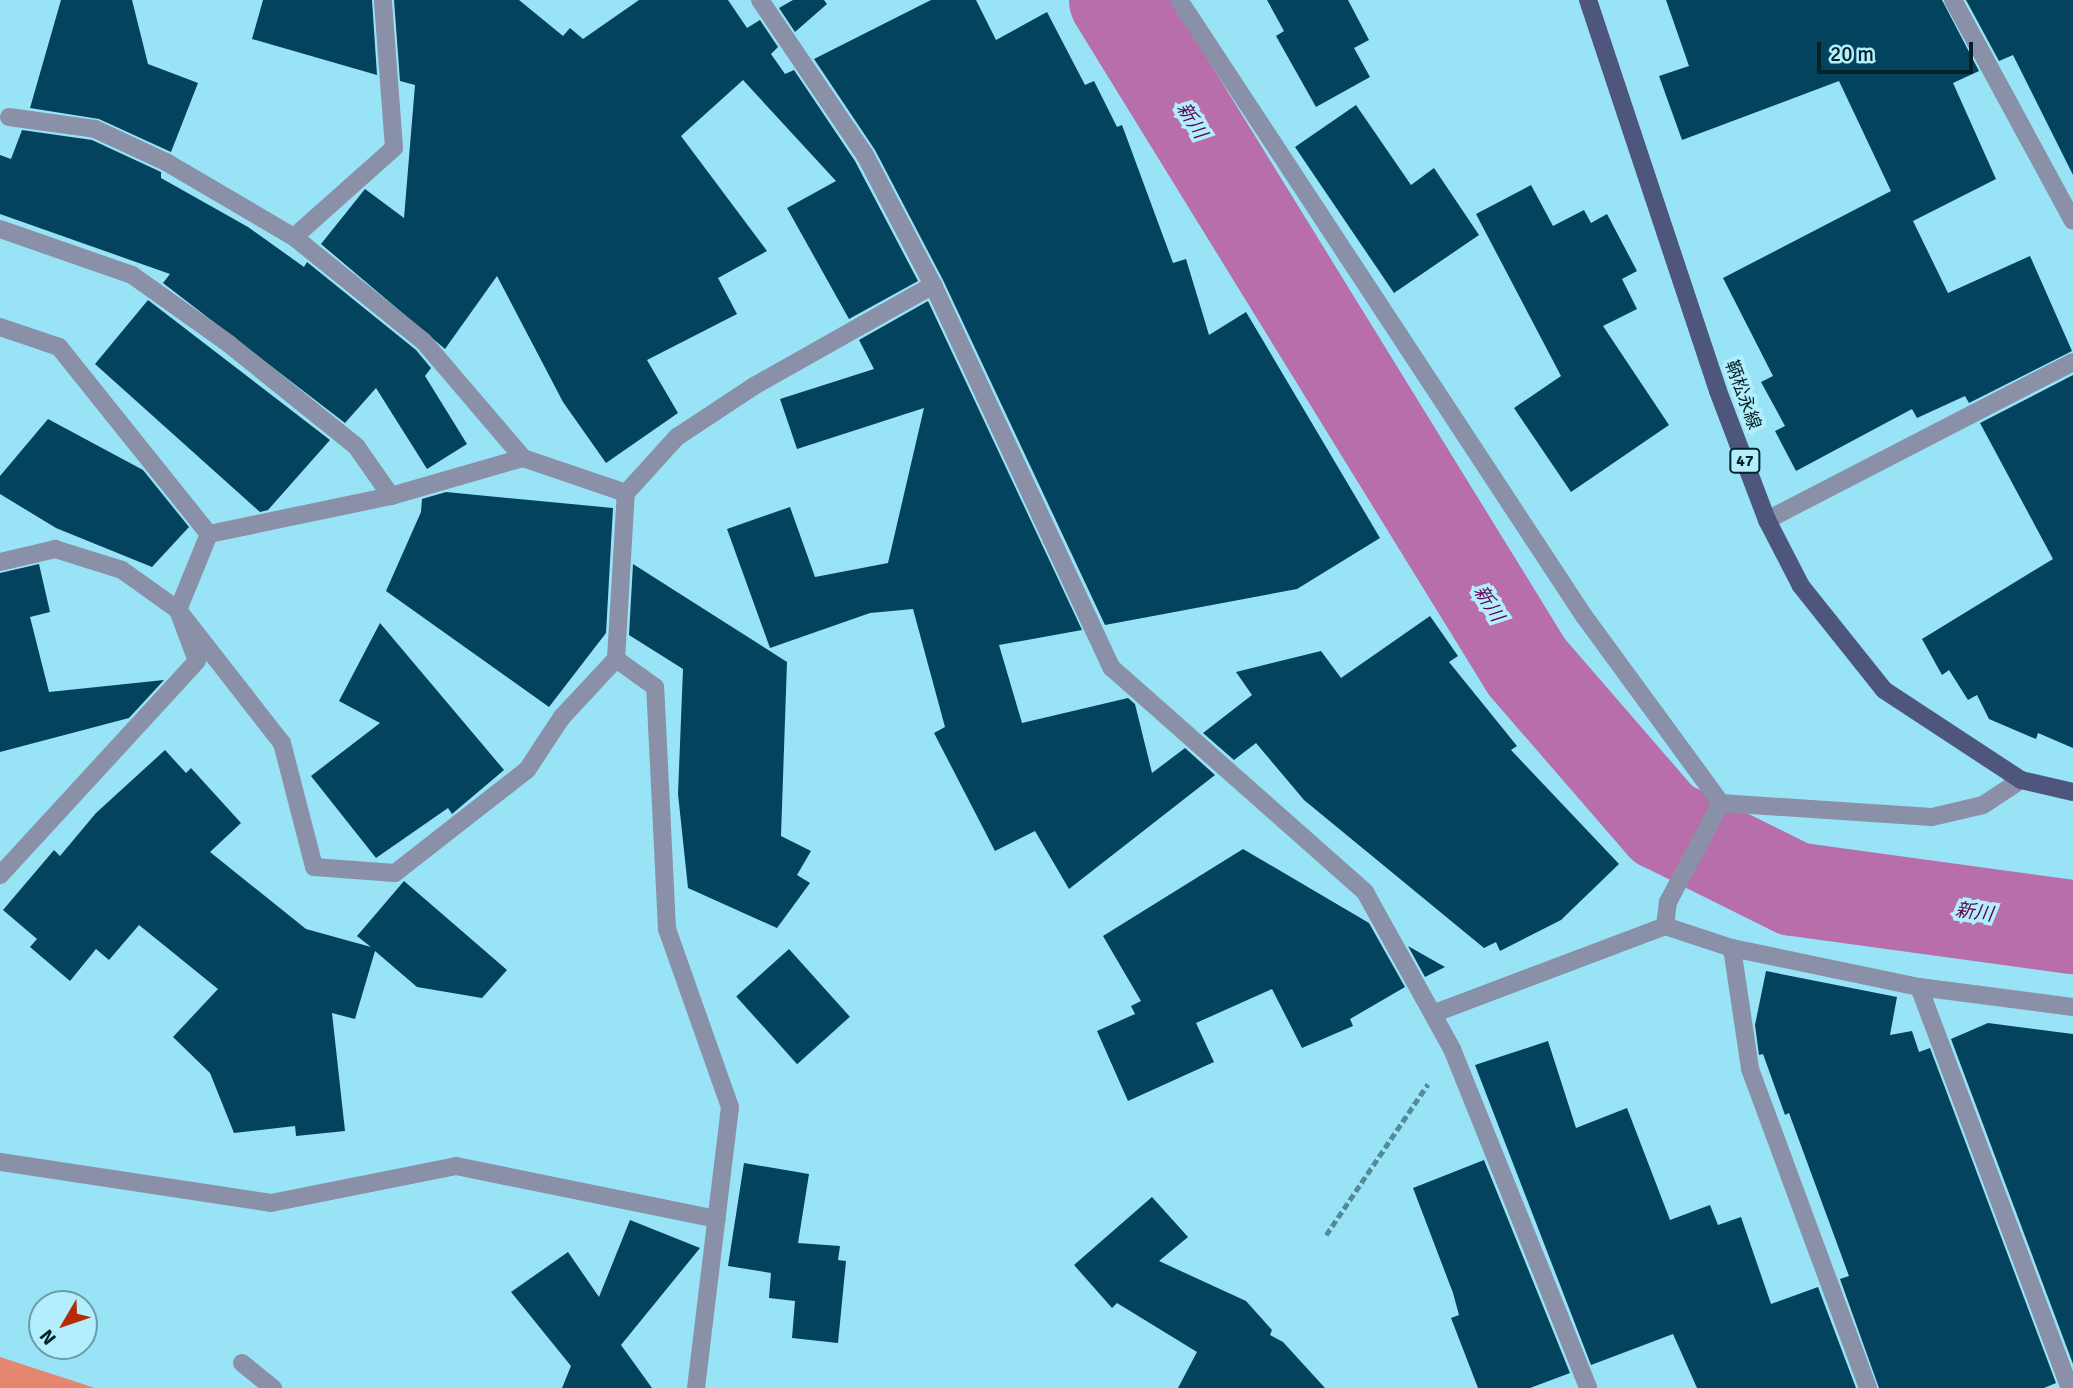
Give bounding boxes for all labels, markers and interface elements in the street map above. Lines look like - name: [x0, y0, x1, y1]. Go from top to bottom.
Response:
- scale bar: [1821, 28, 1977, 72]
- text: 20 m: [1830, 41, 1874, 67]
- water label: 新川: [1171, 99, 1211, 143]
- street label: 鞆松永線: [1721, 357, 1765, 433]
- road number: 47: [1729, 448, 1761, 474]
- water label: 新川: [1468, 582, 1508, 626]
- water label: 新川: [1954, 899, 1994, 927]
- north arrow: [28, 1290, 98, 1360]
- text: N: [35, 1324, 62, 1350]

